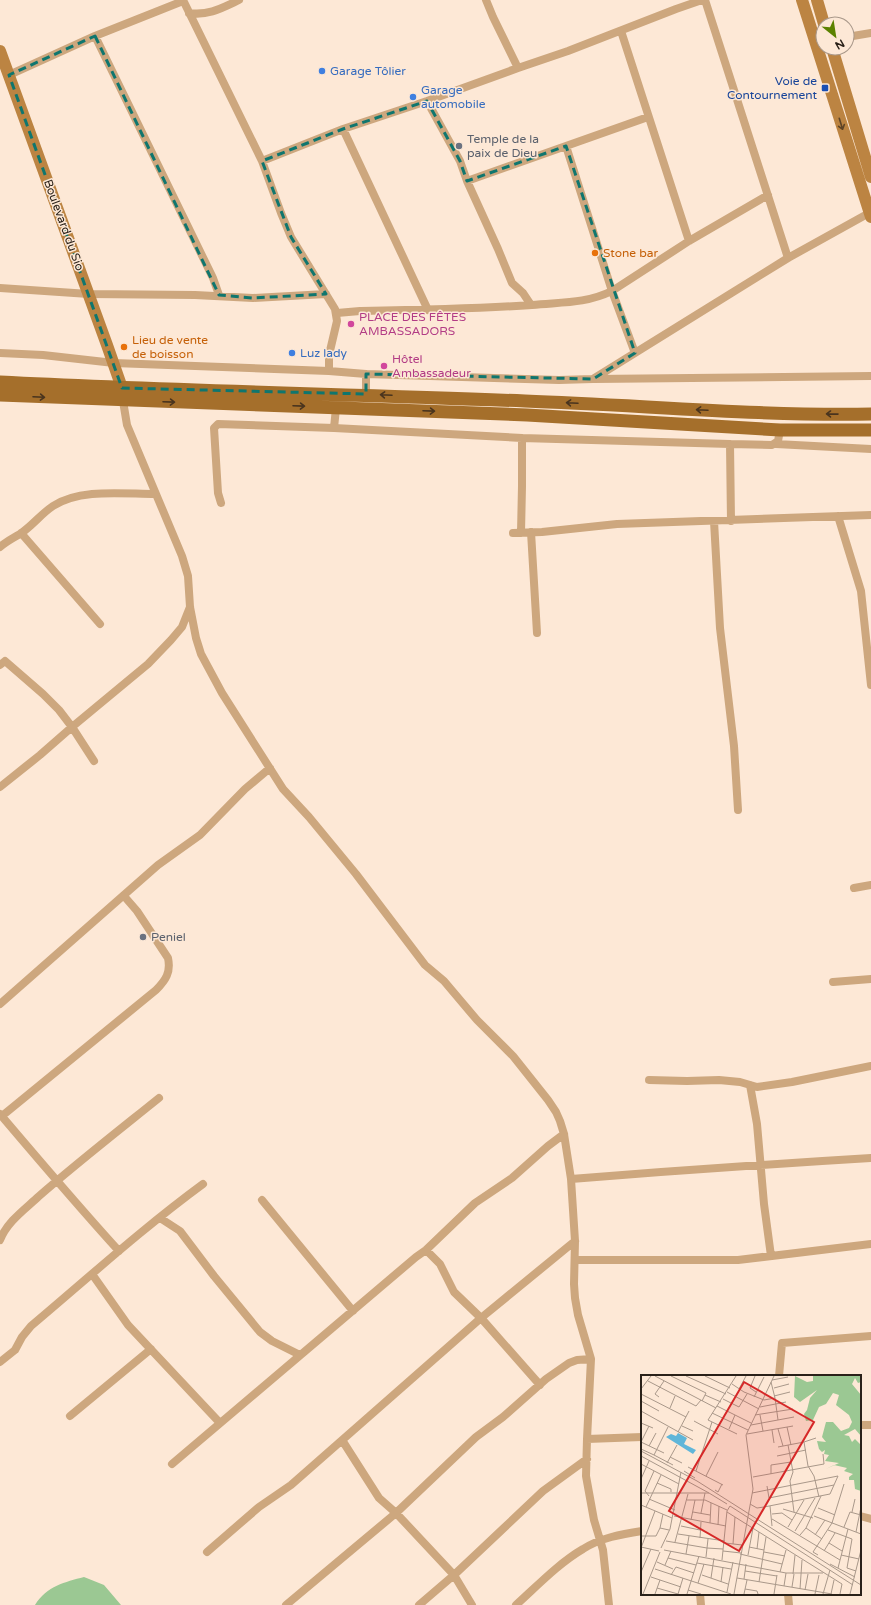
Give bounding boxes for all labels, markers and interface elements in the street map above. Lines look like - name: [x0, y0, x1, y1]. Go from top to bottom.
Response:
- north arrow: [815, 16, 855, 56]
- text: N: [833, 36, 847, 52]
- place label: Garage Tôlier: [330, 64, 406, 78]
- marker: Garage Tôlier: [317, 66, 327, 76]
- place label: Voie de Contournement: [727, 74, 817, 102]
- place label: Garage automobile: [421, 83, 486, 111]
- marker: Voie de Contournement: [820, 83, 830, 93]
- marker: Garage automobile: [408, 92, 418, 102]
- one-way arrow: [838, 117, 845, 130]
- place label: Temple de la paix de Dieu: [467, 132, 539, 160]
- marker: Temple de la paix de Dieu: [454, 141, 464, 151]
- street label: Boulevard du Sio: [41, 177, 87, 273]
- place label: Stone bar: [603, 246, 658, 260]
- marker: Stone bar: [590, 248, 600, 258]
- place label: PLACE DES FÊTES AMBASSADORS: [359, 310, 466, 338]
- marker: PLACE DES FÊTES AMBASSADORS: [346, 319, 356, 329]
- place label: Lieu de vente de boisson: [132, 333, 208, 361]
- marker: Lieu de vente de boisson: [119, 342, 129, 352]
- place label: Luz lady: [300, 346, 348, 360]
- marker: Luz lady: [287, 348, 297, 358]
- place label: Hôtel Ambassadeur: [392, 352, 471, 380]
- marker: Hôtel Ambassadeur: [379, 361, 389, 371]
- one-way arrow: [380, 392, 393, 399]
- one-way arrow: [32, 393, 45, 401]
- one-way arrow: [162, 399, 175, 406]
- one-way arrow: [566, 400, 579, 407]
- one-way arrow: [292, 403, 305, 410]
- one-way arrow: [696, 406, 709, 414]
- one-way arrow: [422, 408, 435, 415]
- one-way arrow: [826, 410, 839, 418]
- place label: Peniel: [151, 930, 186, 944]
- marker: Peniel: [138, 932, 148, 942]
- inset map: [641, 1375, 861, 1595]

